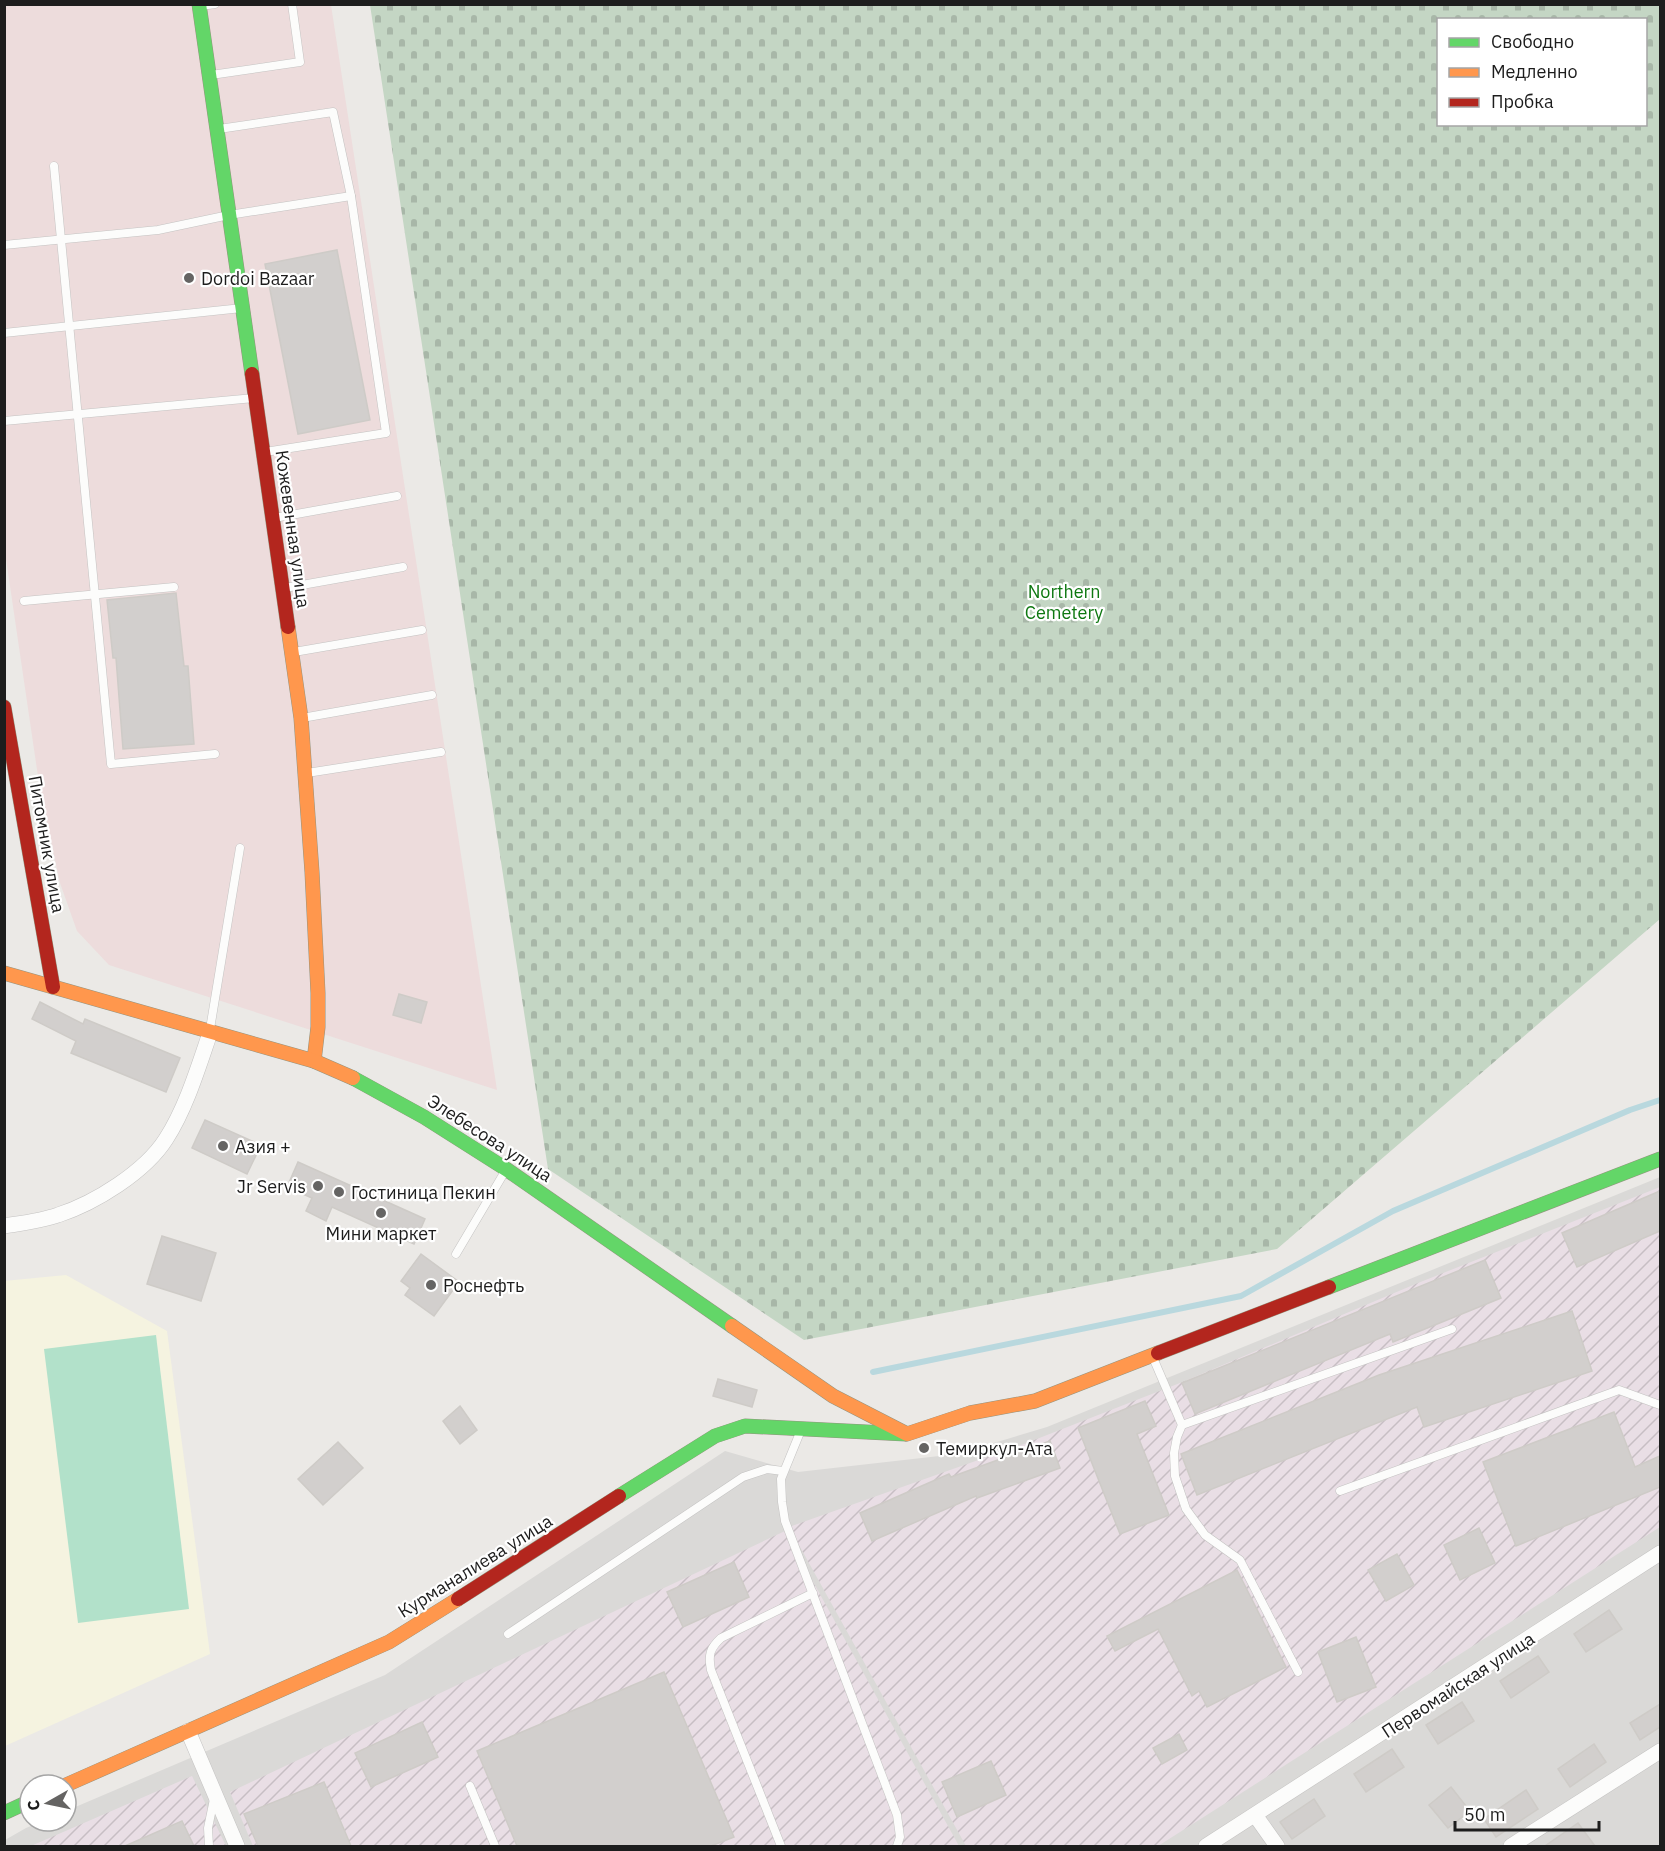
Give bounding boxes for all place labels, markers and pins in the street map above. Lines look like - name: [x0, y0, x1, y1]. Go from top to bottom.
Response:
- place label: Dordoi Bazaar: [201, 267, 315, 290]
- marker: Dordoi Bazaar: [182, 271, 196, 285]
- place label: Азия +: [235, 1135, 291, 1158]
- marker: Азия +: [216, 1139, 230, 1153]
- place label: Jr Servis: [237, 1175, 306, 1198]
- marker: Jr Servis: [311, 1179, 325, 1193]
- place label: Гостиница Пекин: [351, 1181, 496, 1204]
- marker: Гостиница Пекин: [332, 1185, 346, 1199]
- marker: Мини маркет: [374, 1206, 388, 1220]
- place label: Мини маркет: [326, 1222, 437, 1245]
- place label: Роснефть: [443, 1274, 524, 1297]
- marker: Роснефть: [424, 1278, 438, 1292]
- place label: Темиркул-Ата: [936, 1437, 1053, 1460]
- marker: Темиркул-Ата: [917, 1441, 931, 1455]

